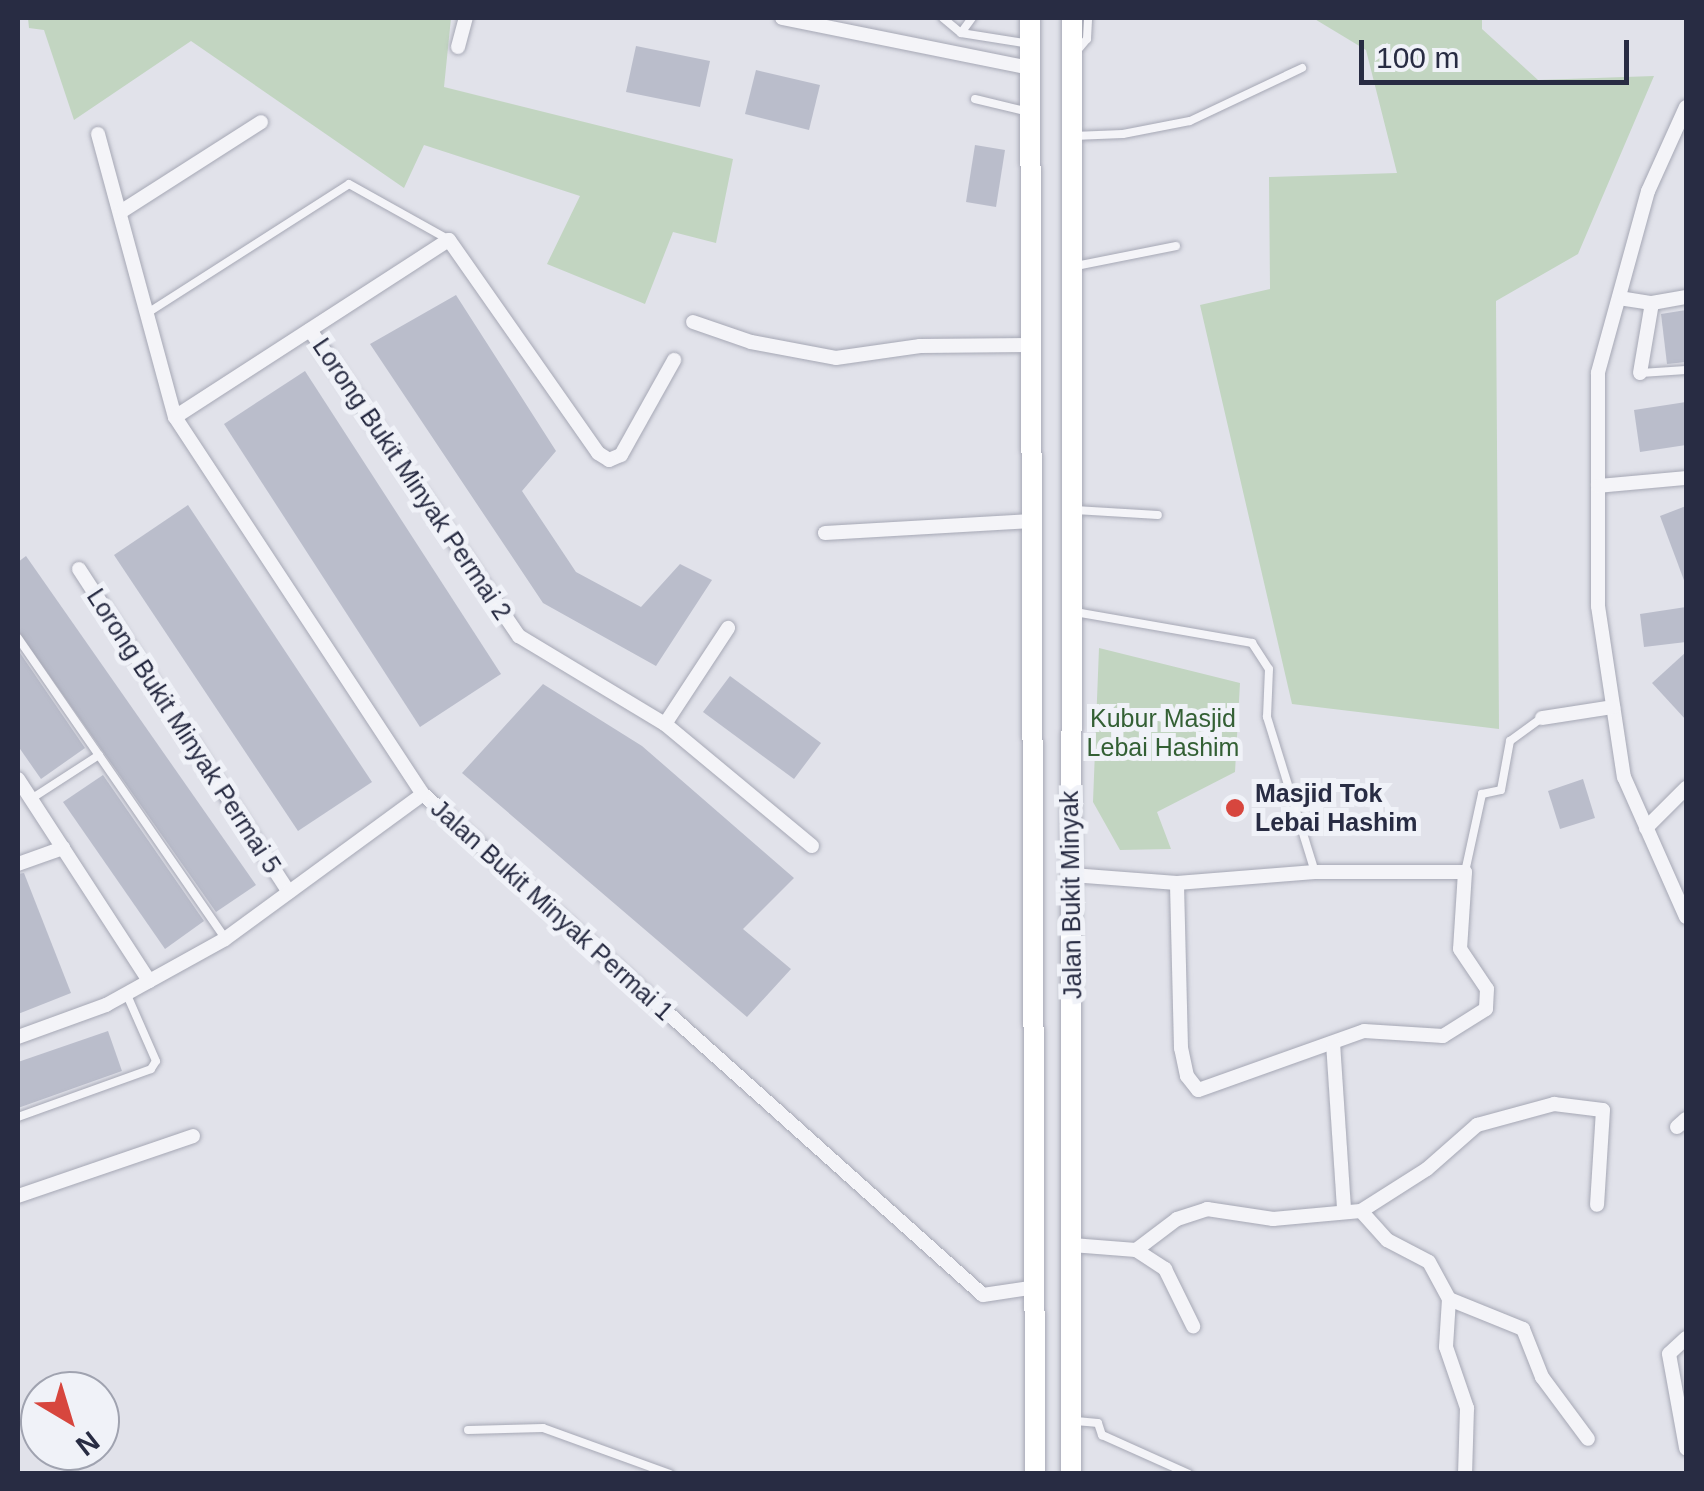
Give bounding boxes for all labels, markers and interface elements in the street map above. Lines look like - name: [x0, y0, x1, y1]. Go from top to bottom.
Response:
- scale bar: [1364, 20, 1634, 82]
- text: 100 m: [1376, 41, 1459, 74]
- street label: Lorong Bukit Minyak Permai 2: [306, 332, 518, 626]
- street label: Lorong Bukit Minyak Permai 5: [81, 583, 287, 879]
- park label: Kubur Masjid Lebai Hashim: [1087, 704, 1239, 763]
- place label: Masjid Tok Lebai Hashim: [1255, 779, 1418, 838]
- street label: Jalan Bukit Minyak: [1054, 791, 1088, 999]
- street label: Jalan Bukit Minyak Permai 1: [425, 793, 679, 1027]
- marker: Masjid Tok Lebai Hashim: [1224, 797, 1246, 819]
- north arrow: [20, 1371, 120, 1471]
- text: N: [70, 1425, 105, 1462]

